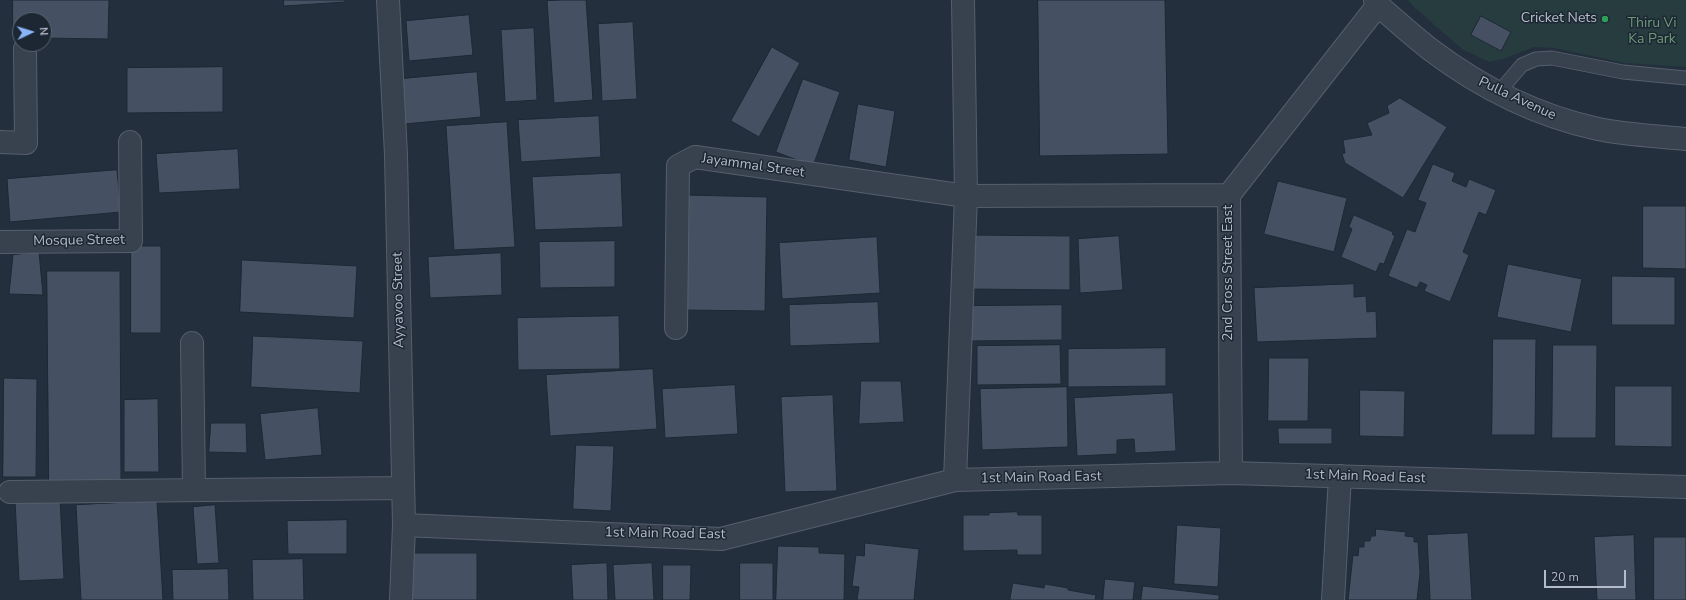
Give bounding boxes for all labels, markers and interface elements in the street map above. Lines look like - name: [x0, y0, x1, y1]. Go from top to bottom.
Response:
- place label: Cricket Nets: [1521, 11, 1597, 27]
- north arrow: [12, 12, 52, 52]
- marker: Cricket Nets: [1600, 14, 1610, 24]
- park label: Thiru Vi Ka Park: [1628, 16, 1676, 48]
- text: N: [36, 27, 51, 36]
- street label: Pulla Avenue: [1476, 74, 1558, 124]
- street label: Jayammal Street: [700, 150, 806, 182]
- street label: 2nd Cross Street East: [1221, 205, 1237, 341]
- street label: Mosque Street: [33, 232, 125, 250]
- street label: Ayyavoo Street: [390, 252, 408, 348]
- street label: 1st Main Road East: [1304, 466, 1426, 488]
- street label: 1st Main Road East: [980, 469, 1102, 487]
- street label: 1st Main Road East: [604, 525, 726, 543]
- scale bar: [1546, 562, 1628, 588]
- text: 20 m: [1551, 569, 1579, 585]

